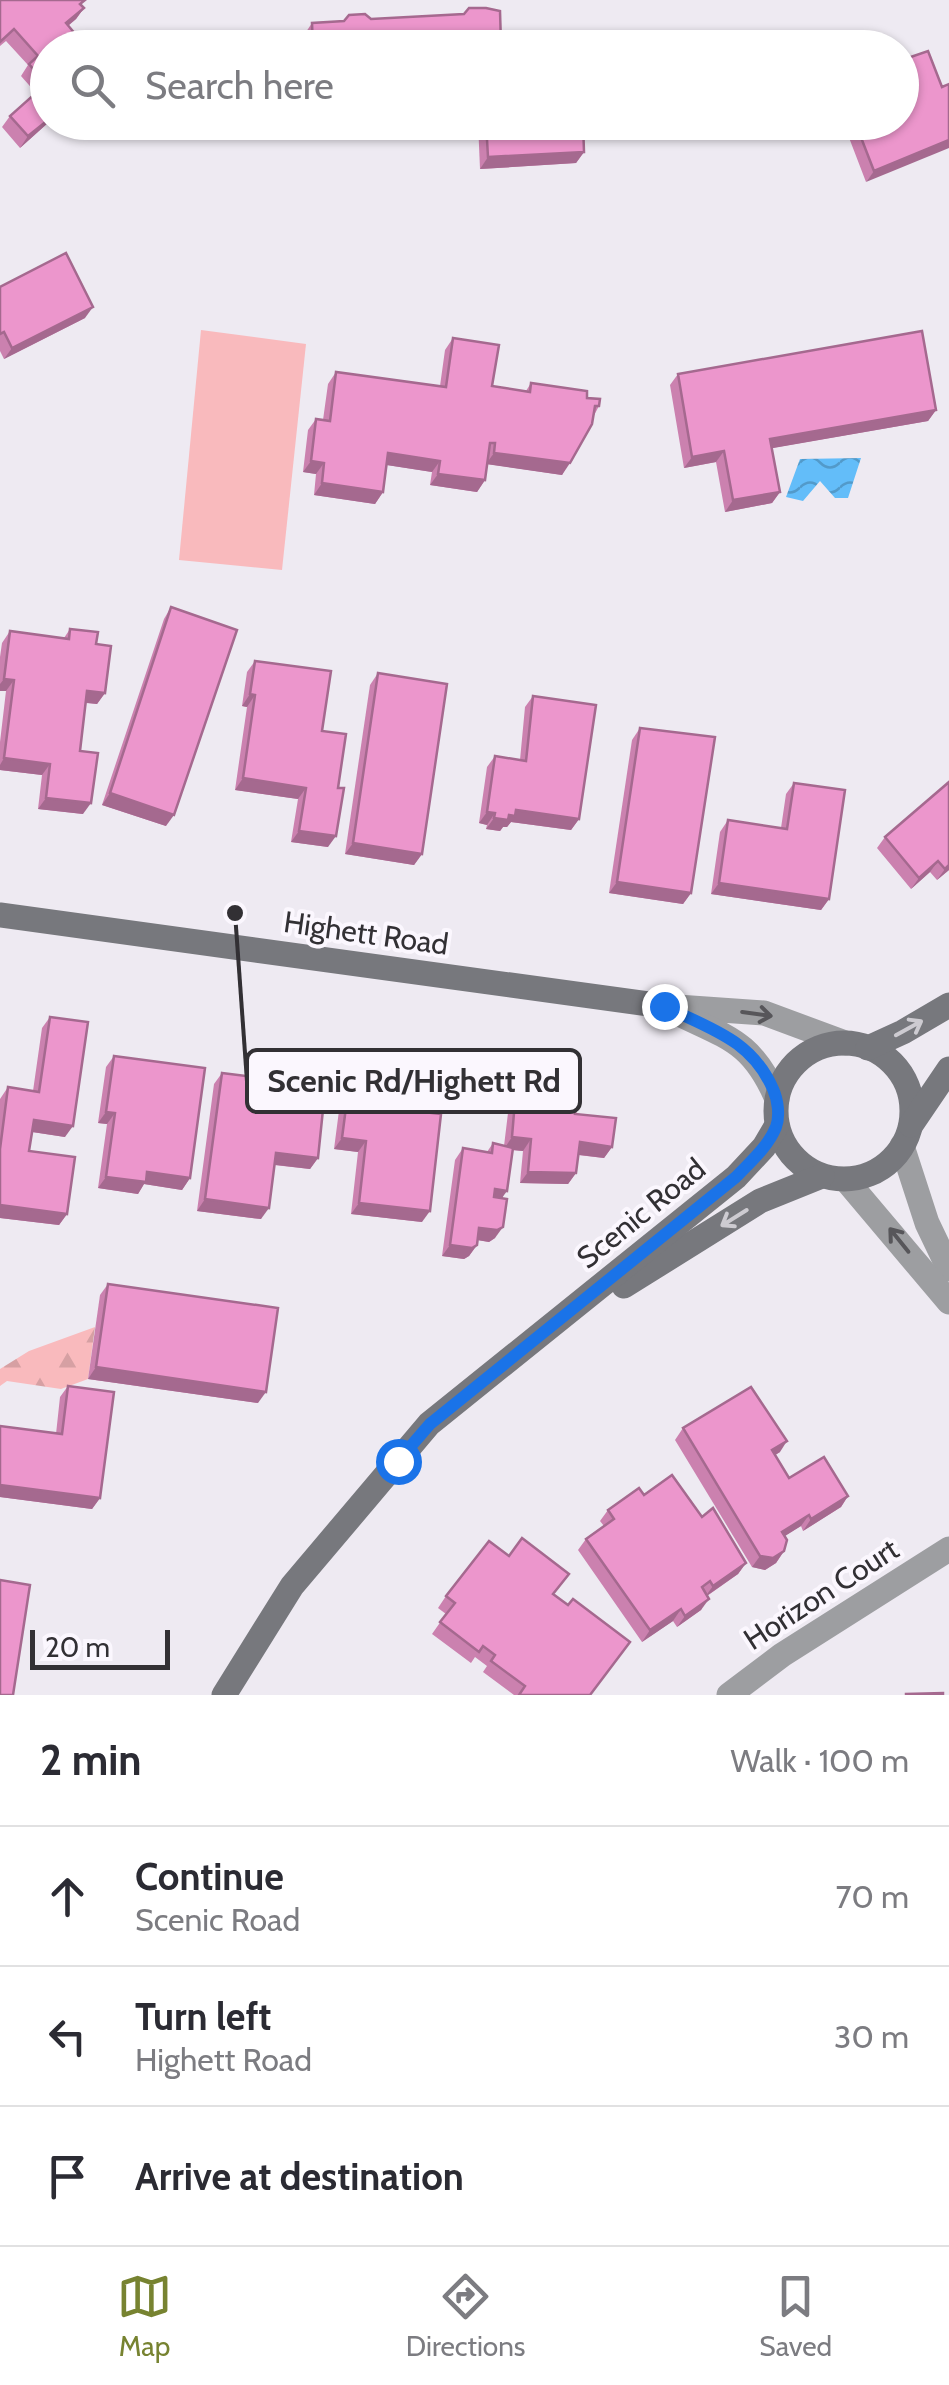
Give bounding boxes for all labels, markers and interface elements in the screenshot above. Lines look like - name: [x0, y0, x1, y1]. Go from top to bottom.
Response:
- search box: [30, 30, 919, 140]
- icon: search: [65, 58, 120, 113]
- text: Search here: [145, 62, 334, 109]
- street label: Highett Road: [281, 903, 451, 963]
- route end: [642, 984, 688, 1030]
- one-way arrow: [740, 1005, 773, 1024]
- one-way arrow: [894, 1018, 924, 1037]
- callout: Scenic Rd/Highett Rd: [247, 1050, 580, 1112]
- text: Scenic Rd/Highett Rd: [267, 1061, 561, 1100]
- street label: Scenic Road: [569, 1150, 713, 1276]
- one-way arrow: [721, 1207, 749, 1228]
- one-way arrow: [888, 1228, 910, 1254]
- route start: [376, 1439, 422, 1485]
- street label: Horizon Court: [737, 1530, 905, 1658]
- scale bar: [30, 1625, 170, 1670]
- text: 20 m: [45, 1630, 110, 1664]
- text: 2 min: [40, 1734, 141, 1786]
- text: Walk · 100 m: [730, 1741, 909, 1780]
- text: Continue: [135, 1853, 284, 1900]
- icon: ahead: [40, 1869, 95, 1924]
- text: 70 m: [836, 1877, 909, 1916]
- text: Scenic Road: [135, 1900, 300, 1939]
- text: Turn left: [135, 1993, 271, 2040]
- icon: left: [40, 2009, 95, 2064]
- text: 30 m: [834, 2017, 909, 2056]
- text: Highett Road: [135, 2040, 312, 2079]
- icon: arrive: [40, 2149, 95, 2204]
- text: Arrive at destination: [135, 2153, 464, 2200]
- tab: Map: [117, 2269, 172, 2363]
- tab: Directions: [406, 2269, 525, 2363]
- tab: Saved: [759, 2269, 832, 2363]

